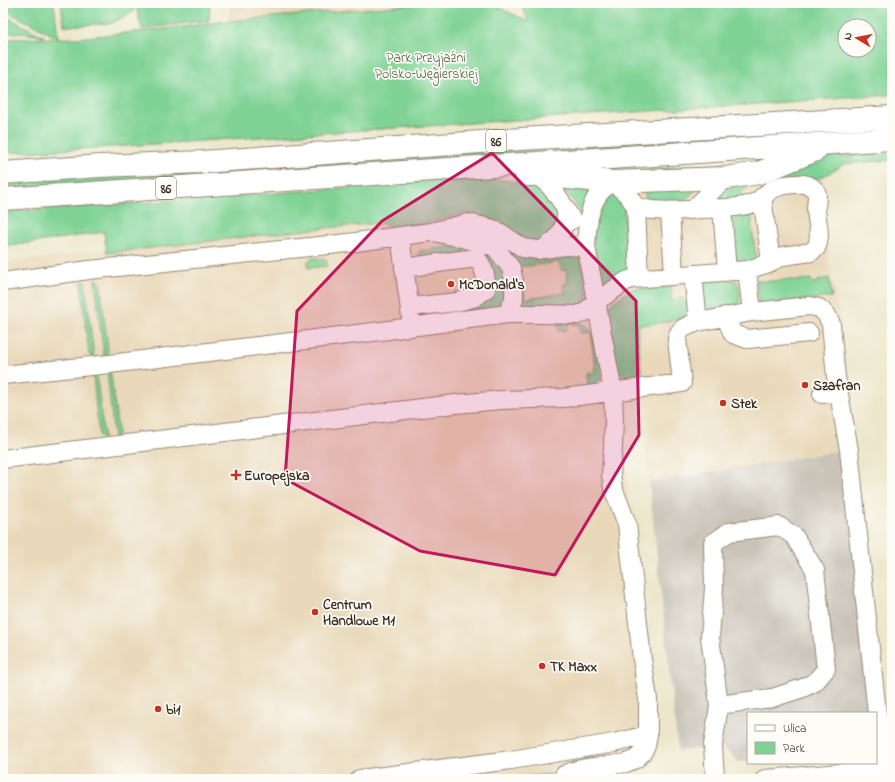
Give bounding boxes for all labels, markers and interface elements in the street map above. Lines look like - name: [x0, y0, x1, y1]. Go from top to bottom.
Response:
- north arrow: [837, 18, 877, 58]
- text: N: [840, 31, 857, 41]
- park label: Park Przyjaźni Polsko–Węgierskiej: [375, 48, 478, 86]
- road number: 86: [486, 130, 506, 152]
- road number: 86: [156, 177, 176, 199]
- place label: McDonald's: [459, 275, 525, 296]
- marker: McDonald's: [446, 279, 456, 289]
- place label: Szafran: [813, 376, 860, 397]
- marker: Szafran: [800, 380, 810, 390]
- place label: Stek: [731, 394, 758, 415]
- marker: Stek: [718, 398, 728, 408]
- place label: Europejska: [244, 466, 310, 487]
- marker: Europejska: [231, 470, 241, 480]
- place label: Centrum Handlowe M1: [323, 595, 396, 632]
- marker: Centrum Handlowe M1: [310, 607, 320, 617]
- place label: TK Maxx: [550, 657, 598, 678]
- marker: TK Maxx: [537, 661, 547, 671]
- place label: bi1: [166, 700, 181, 721]
- marker: bi1: [153, 704, 163, 714]
- legend: [747, 712, 877, 764]
- text: Ulica: [783, 720, 807, 738]
- text: Park: [783, 740, 805, 758]

